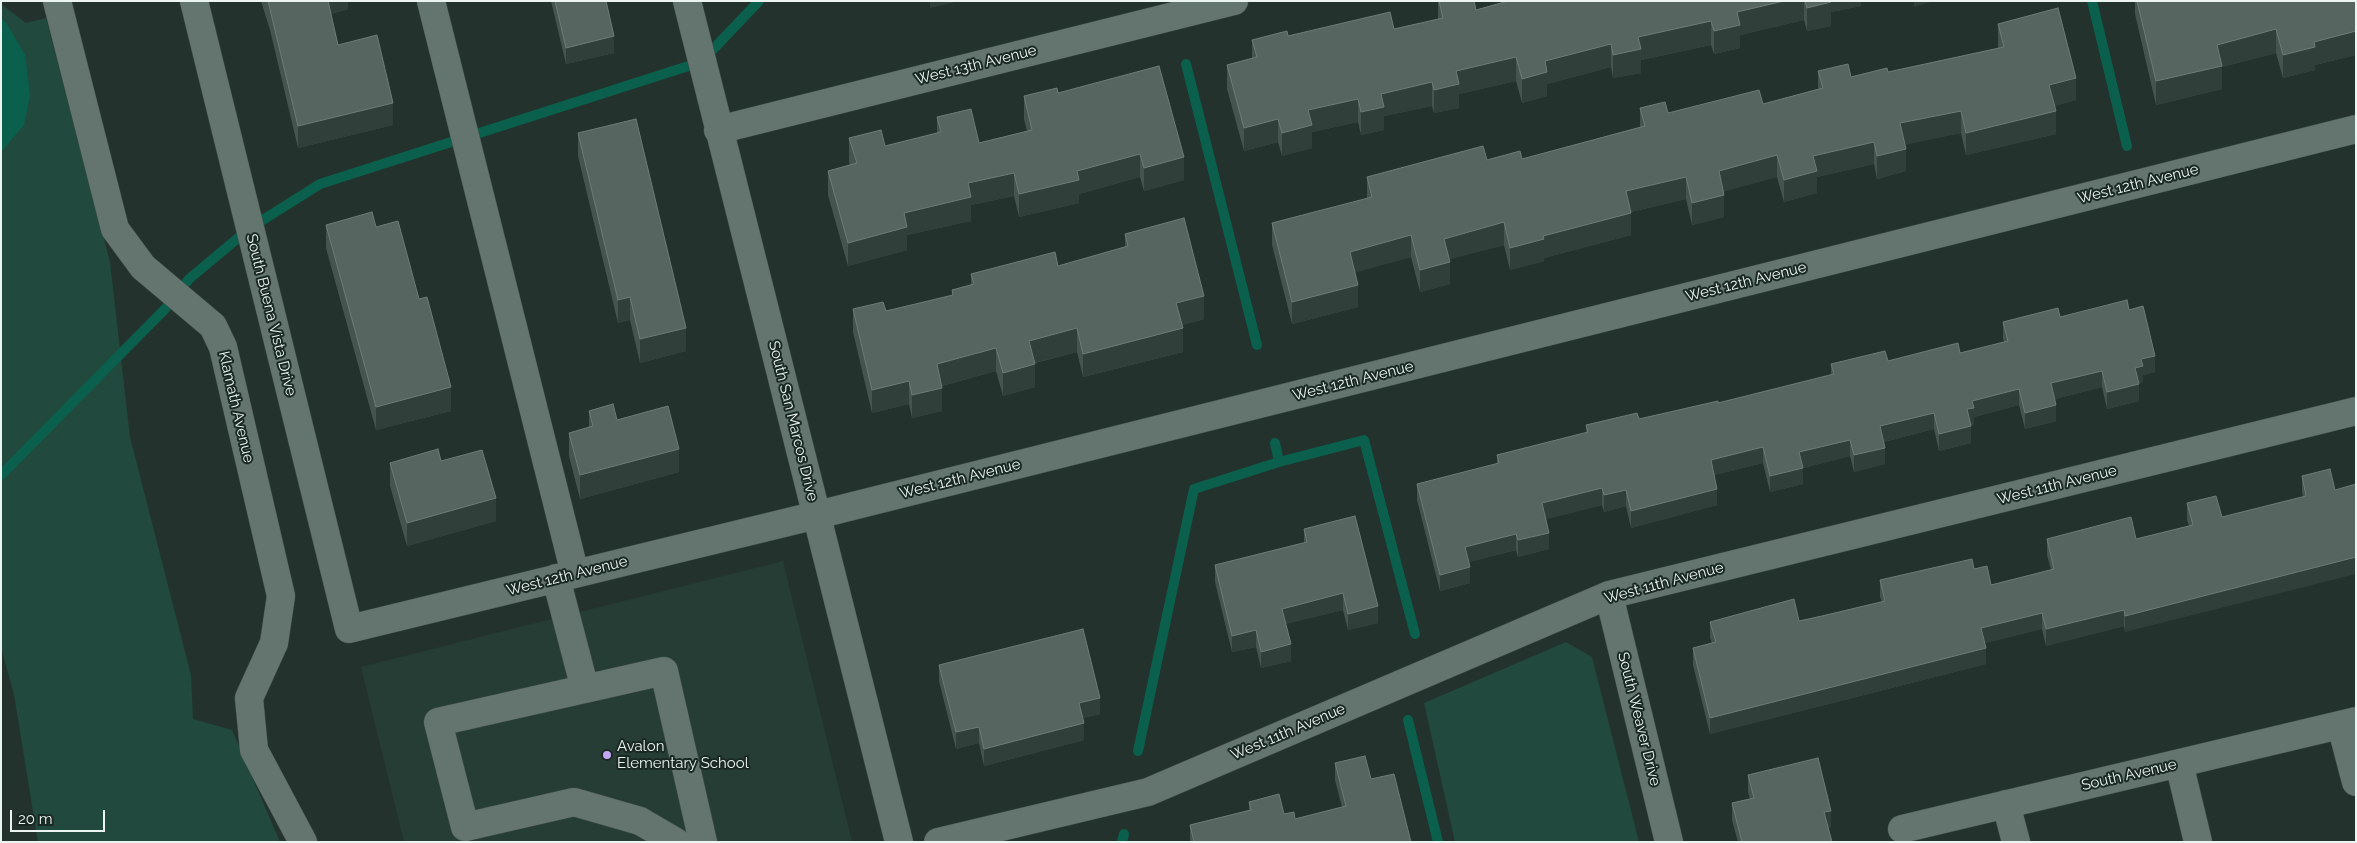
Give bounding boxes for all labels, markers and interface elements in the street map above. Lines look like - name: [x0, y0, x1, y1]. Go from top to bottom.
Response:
- street label: West 13th Avenue: [914, 41, 1038, 89]
- street label: West 12th Avenue: [2076, 160, 2200, 208]
- street label: South Buena Vista Drive: [242, 232, 300, 398]
- street label: West 12th Avenue: [1684, 258, 1808, 306]
- street label: South San Marcos Drive: [764, 339, 822, 503]
- street label: Klamath Avenue: [214, 349, 258, 465]
- street label: West 12th Avenue: [1291, 357, 1415, 405]
- street label: West 12th Avenue: [898, 455, 1022, 503]
- street label: West 11th Avenue: [1995, 461, 2119, 509]
- street label: West 12th Avenue: [505, 552, 629, 600]
- street label: West 11th Avenue: [1602, 558, 1726, 608]
- street label: South Weaver Drive: [1614, 650, 1664, 788]
- street label: West 11th Avenue: [1228, 700, 1348, 764]
- place label: Avalon Elementary School: [617, 737, 749, 772]
- marker: Avalon Elementary School: [601, 749, 613, 761]
- street label: South Avenue: [2080, 755, 2178, 795]
- scale bar: [12, 800, 108, 832]
- text: 20 m: [18, 810, 53, 828]

